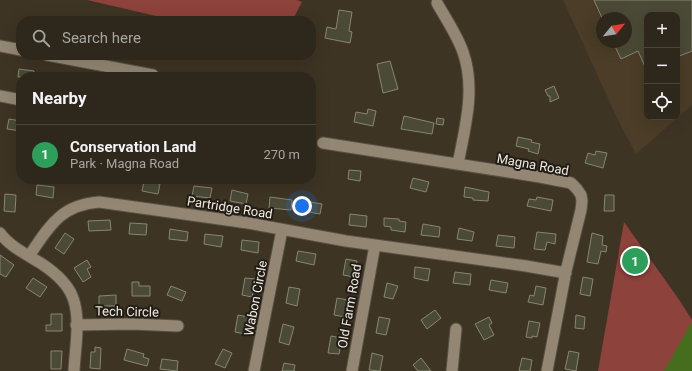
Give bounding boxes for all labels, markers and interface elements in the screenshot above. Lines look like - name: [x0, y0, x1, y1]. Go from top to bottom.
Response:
- north arrow: [596, 12, 632, 48]
- map controls: [644, 12, 680, 120]
- button: +: [644, 12, 680, 48]
- search box: [16, 16, 316, 60]
- icon: search: [30, 27, 52, 49]
- text: Search here: [62, 29, 141, 47]
- button: −: [644, 48, 680, 84]
- button: locate: [644, 84, 680, 120]
- text: Nearby: [32, 88, 87, 108]
- text: Conservation Land: [70, 138, 196, 156]
- text: 1: [41, 147, 49, 162]
- text: 270 m: [263, 147, 300, 162]
- street label: Magna Road: [496, 151, 570, 178]
- text: Park · Magna Road: [70, 156, 179, 171]
- street label: Partridge Road: [186, 193, 274, 222]
- your location: [292, 196, 312, 216]
- pin: 1: [622, 246, 648, 276]
- street label: Wabon Circle: [241, 259, 270, 337]
- street label: Old Farm Road: [335, 263, 364, 350]
- street label: Tech Circle: [95, 303, 159, 320]

